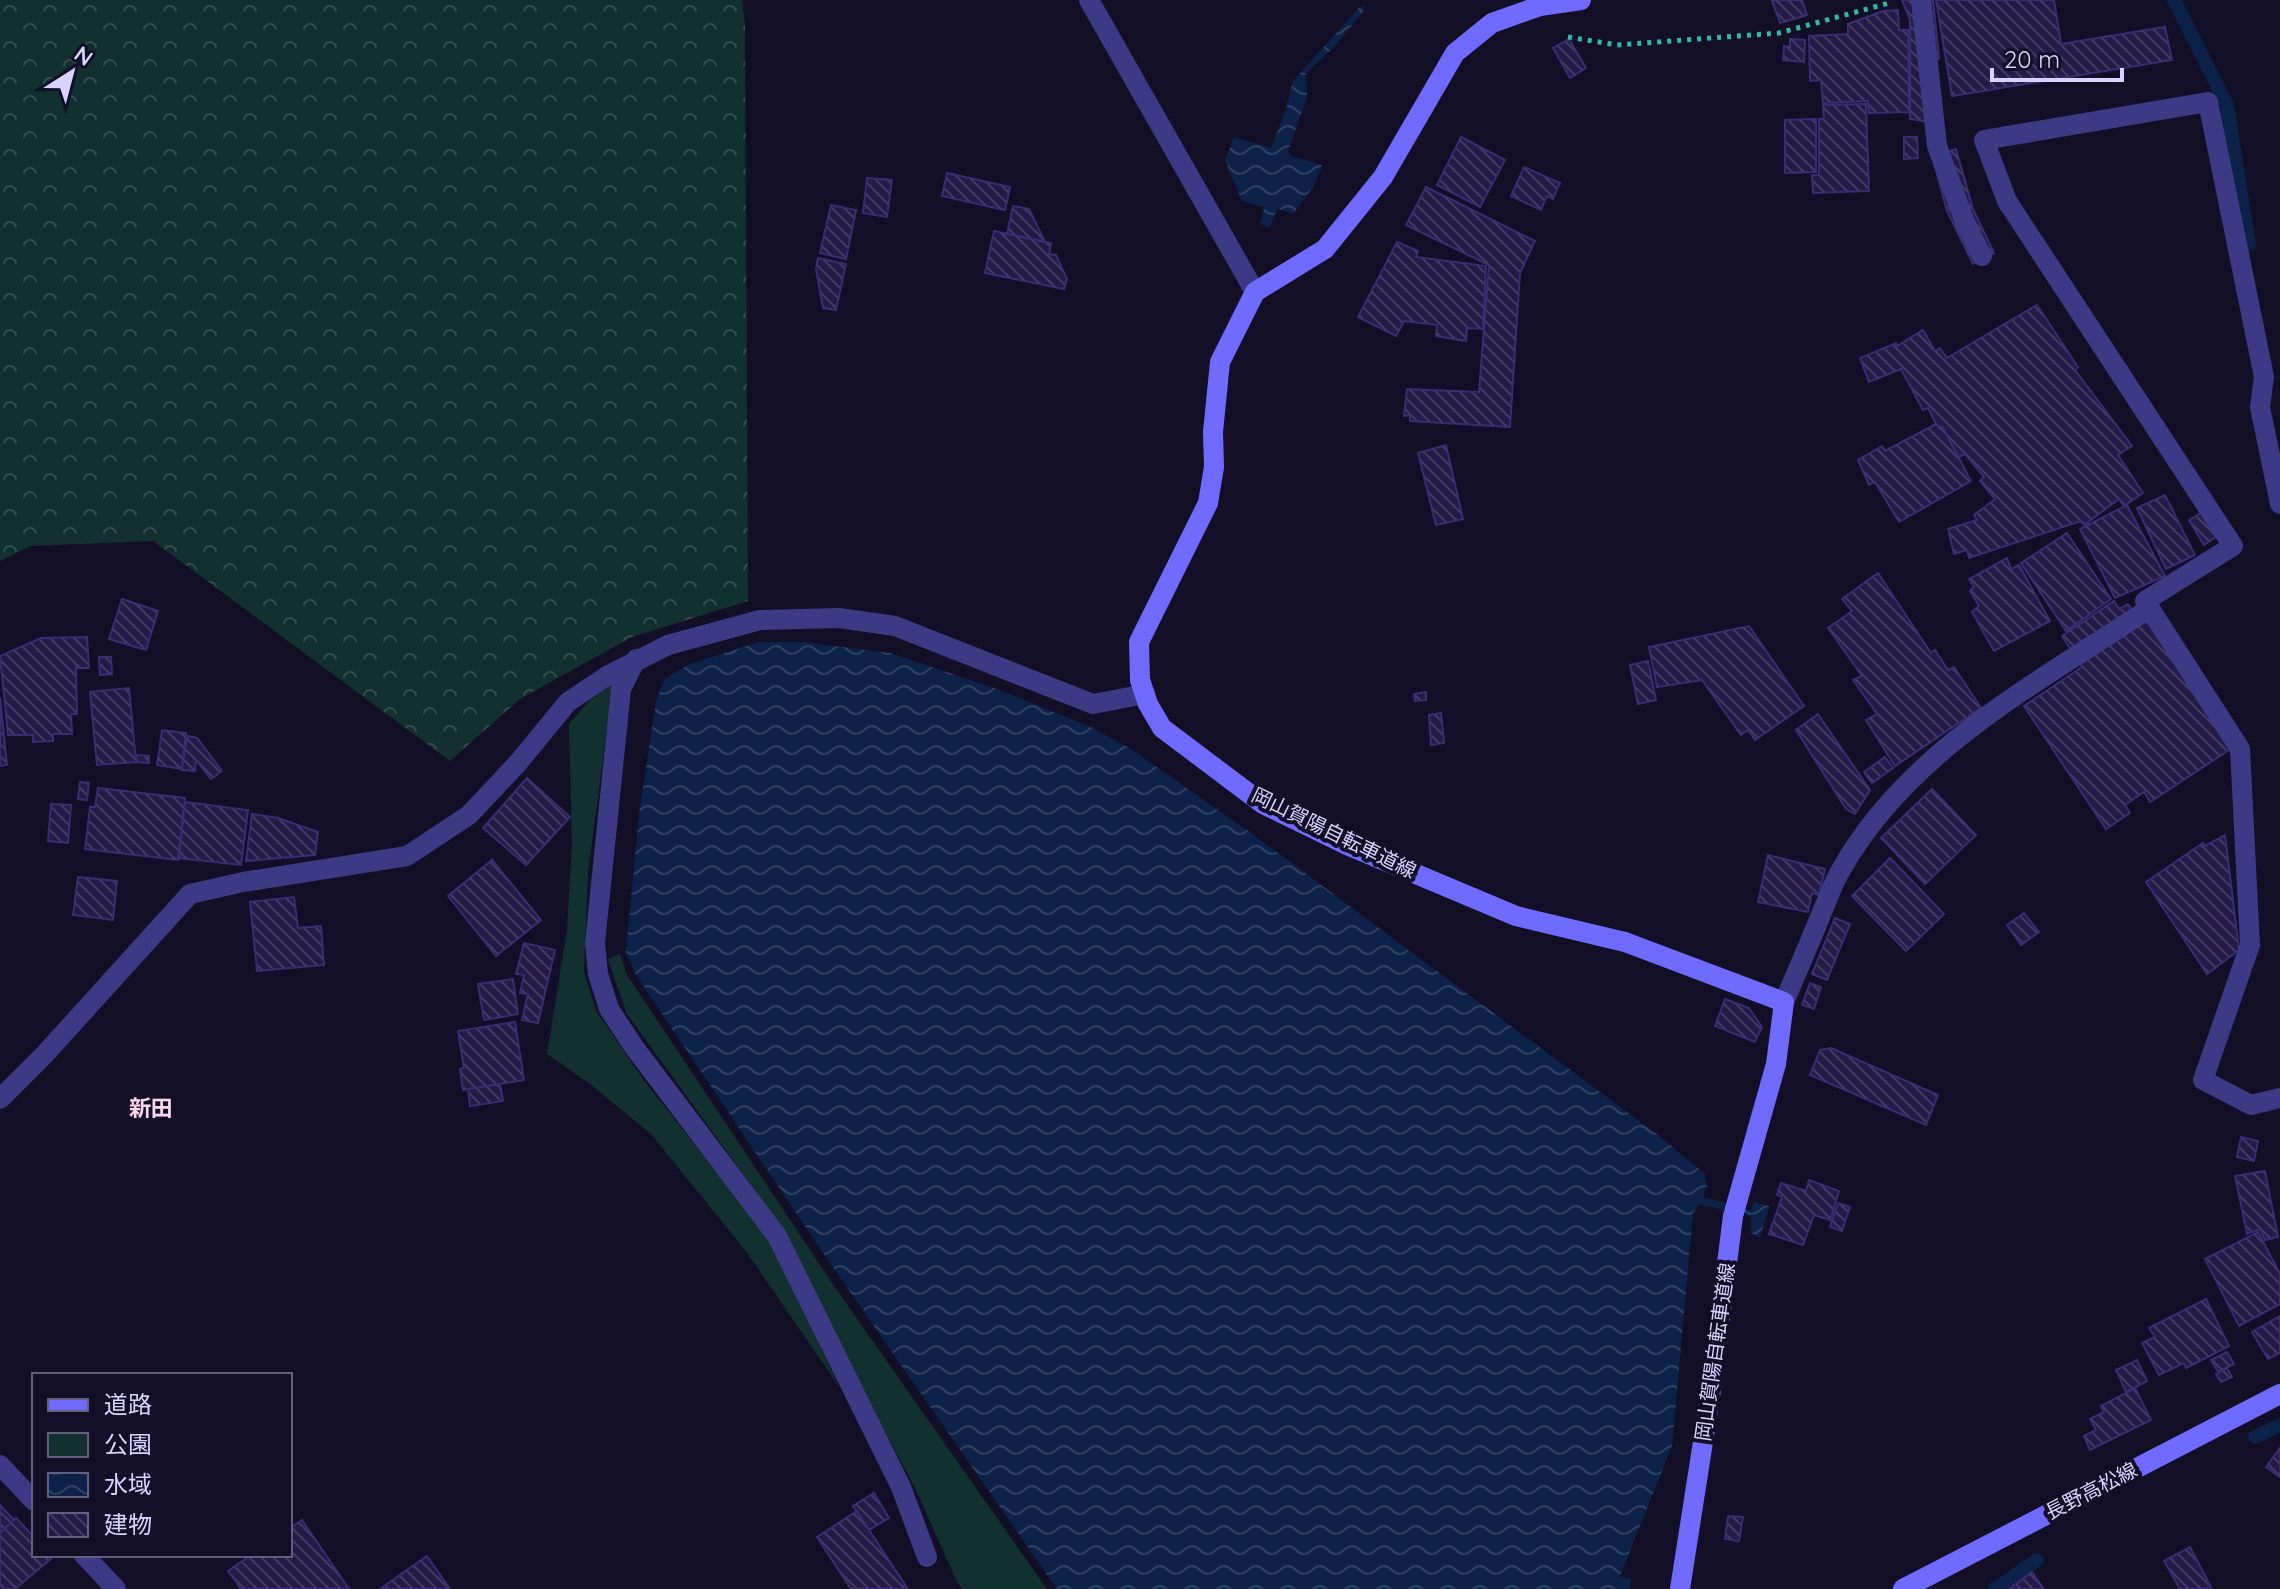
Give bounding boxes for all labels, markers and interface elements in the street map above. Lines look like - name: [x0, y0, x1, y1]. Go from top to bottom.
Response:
- north arrow: [32, 32, 112, 112]
- scale bar: [1992, 32, 2122, 82]
- text: N: [69, 40, 99, 72]
- text: 20 m: [2004, 44, 2060, 74]
- street label: 岡山賀陽自転車道線: [1248, 782, 1421, 883]
- district label: 新田: [129, 1094, 173, 1122]
- street label: 岡山賀陽自転車道線: [1690, 1261, 1739, 1443]
- legend: [32, 1373, 292, 1557]
- text: 道路: [104, 1389, 152, 1419]
- text: 公園: [104, 1429, 152, 1459]
- street label: 長野高松線: [2041, 1457, 2141, 1524]
- text: 水域: [104, 1469, 152, 1499]
- text: 建物: [104, 1509, 152, 1539]

